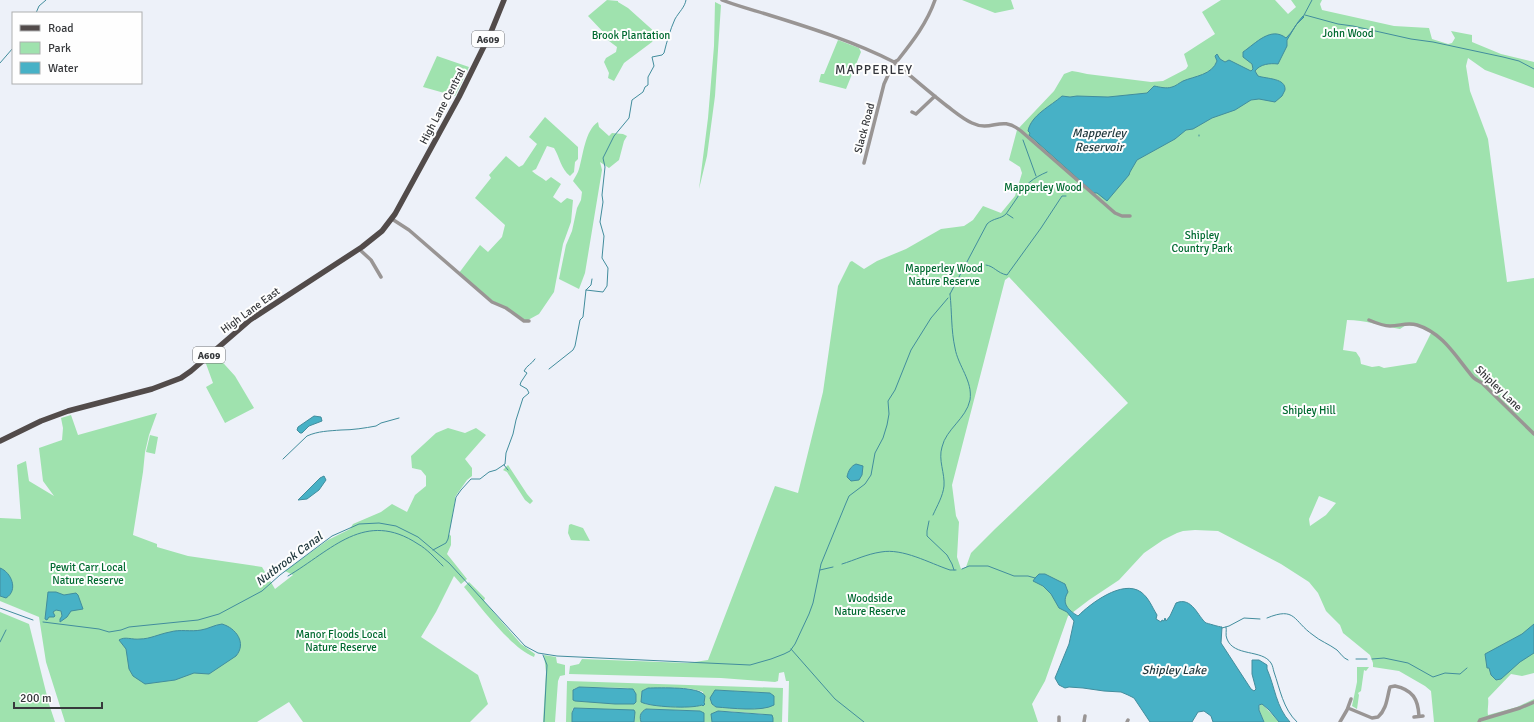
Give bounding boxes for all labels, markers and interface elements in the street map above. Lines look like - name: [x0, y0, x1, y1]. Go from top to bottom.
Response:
- legend: [12, 12, 142, 84]
- text: Road: [48, 21, 74, 36]
- park label: John Wood: [1322, 27, 1374, 40]
- park label: Brook Plantation: [592, 29, 670, 42]
- road number: A609: [472, 31, 504, 47]
- text: Park: [48, 41, 71, 56]
- text: Water: [48, 61, 79, 76]
- district label: MAPPERLEY: [835, 62, 913, 78]
- street label: High Lane Central: [417, 66, 468, 147]
- street label: Slack Road: [852, 101, 877, 155]
- water label: Mapperley Reservoir: [1072, 126, 1127, 155]
- park label: Mapperley Wood: [1004, 181, 1082, 194]
- park label: Shipley Country Park: [1171, 229, 1233, 255]
- park label: Mapperley Wood Nature Reserve: [905, 262, 983, 288]
- street label: High Lane East: [218, 284, 283, 336]
- road number: A609: [193, 347, 225, 363]
- street label: Shipley Lane: [1473, 363, 1525, 414]
- park label: Shipley Hill: [1282, 404, 1336, 417]
- water label: Nutbrook Canal: [253, 528, 327, 589]
- park label: Pewit Carr Local Nature Reserve: [50, 561, 126, 587]
- park label: Woodside Nature Reserve: [834, 592, 906, 618]
- park label: Manor Floods Local Nature Reserve: [295, 628, 387, 654]
- water label: Shipley Lake: [1142, 663, 1207, 678]
- scale bar: [14, 684, 102, 710]
- text: 200 m: [20, 691, 52, 706]

